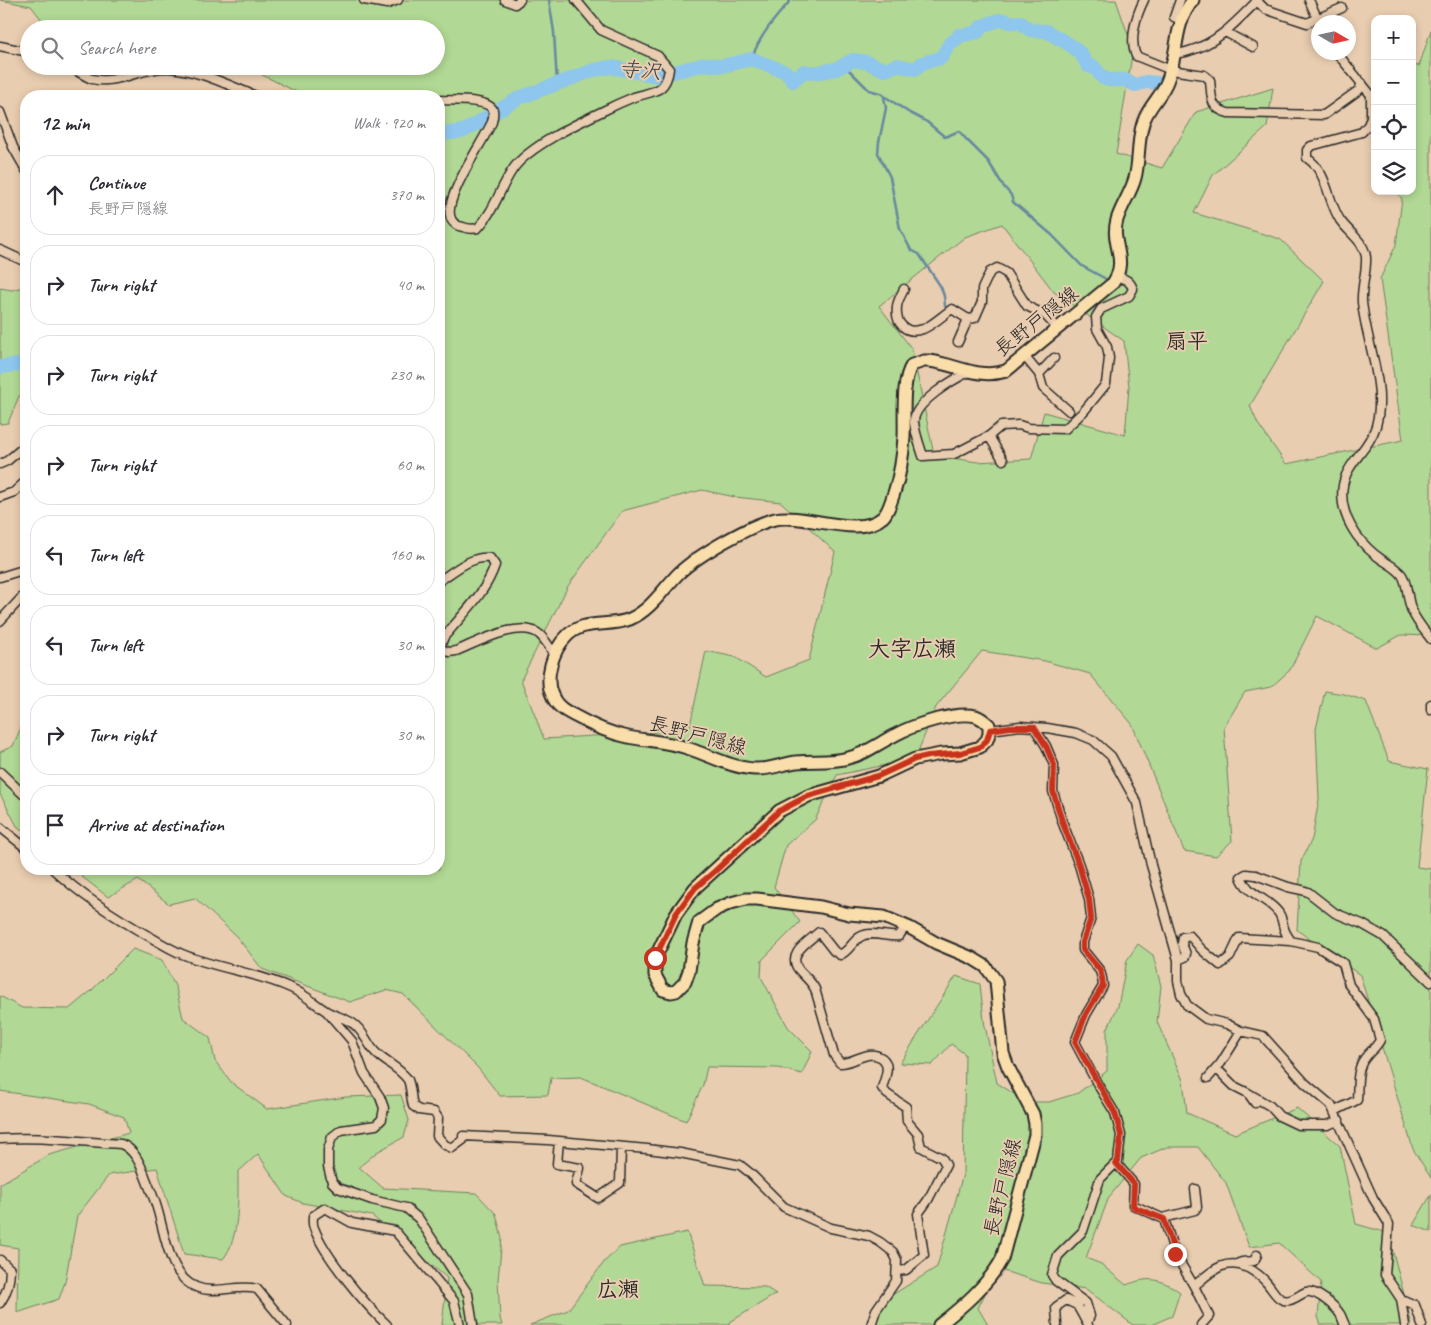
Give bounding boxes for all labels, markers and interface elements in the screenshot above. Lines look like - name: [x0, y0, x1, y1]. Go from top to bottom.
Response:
- north arrow: [1311, 15, 1356, 60]
- map controls: [1371, 15, 1416, 195]
- button: +: [1371, 15, 1416, 60]
- search box: [20, 20, 445, 75]
- icon: search: [38, 34, 66, 62]
- text: Search here: [78, 36, 155, 60]
- water label: 寺沢: [618, 55, 663, 85]
- button: −: [1371, 60, 1416, 105]
- button: locate: [1371, 105, 1416, 150]
- text: 12 min: [40, 110, 90, 136]
- text: Walk · 920 m: [353, 113, 425, 133]
- button: layers: [1371, 150, 1416, 195]
- text: Continue: [88, 171, 145, 195]
- icon: ahead: [41, 181, 69, 209]
- text: 370 m: [390, 185, 424, 205]
- text: 長野戸隠線: [88, 199, 168, 219]
- icon: right: [41, 271, 69, 299]
- text: Turn right: [88, 273, 155, 297]
- text: 40 m: [397, 275, 424, 295]
- street label: 長野戸隠線: [989, 281, 1083, 362]
- district label: 扇平: [1166, 328, 1208, 354]
- icon: right: [41, 361, 69, 389]
- text: Turn right: [88, 363, 155, 387]
- text: 230 m: [390, 365, 424, 385]
- icon: right: [41, 451, 69, 479]
- text: Turn right: [88, 453, 155, 477]
- text: 60 m: [397, 455, 424, 475]
- icon: left: [41, 541, 69, 569]
- text: Turn left: [88, 543, 143, 567]
- text: 160 m: [390, 545, 424, 565]
- icon: left: [41, 631, 69, 659]
- text: Turn left: [88, 633, 143, 657]
- text: 30 m: [397, 635, 424, 655]
- district label: 大字広瀬: [868, 635, 956, 663]
- street label: 長野戸隠線: [646, 710, 749, 760]
- icon: right: [41, 721, 69, 749]
- text: Turn right: [88, 723, 155, 747]
- text: 30 m: [397, 725, 424, 745]
- icon: arrive: [41, 811, 69, 839]
- text: Arrive at destination: [88, 813, 224, 837]
- route start: [644, 947, 667, 970]
- street label: 長野戸隠線: [978, 1136, 1027, 1239]
- route end: [1164, 1243, 1187, 1266]
- district label: 広瀬: [597, 1276, 639, 1302]

